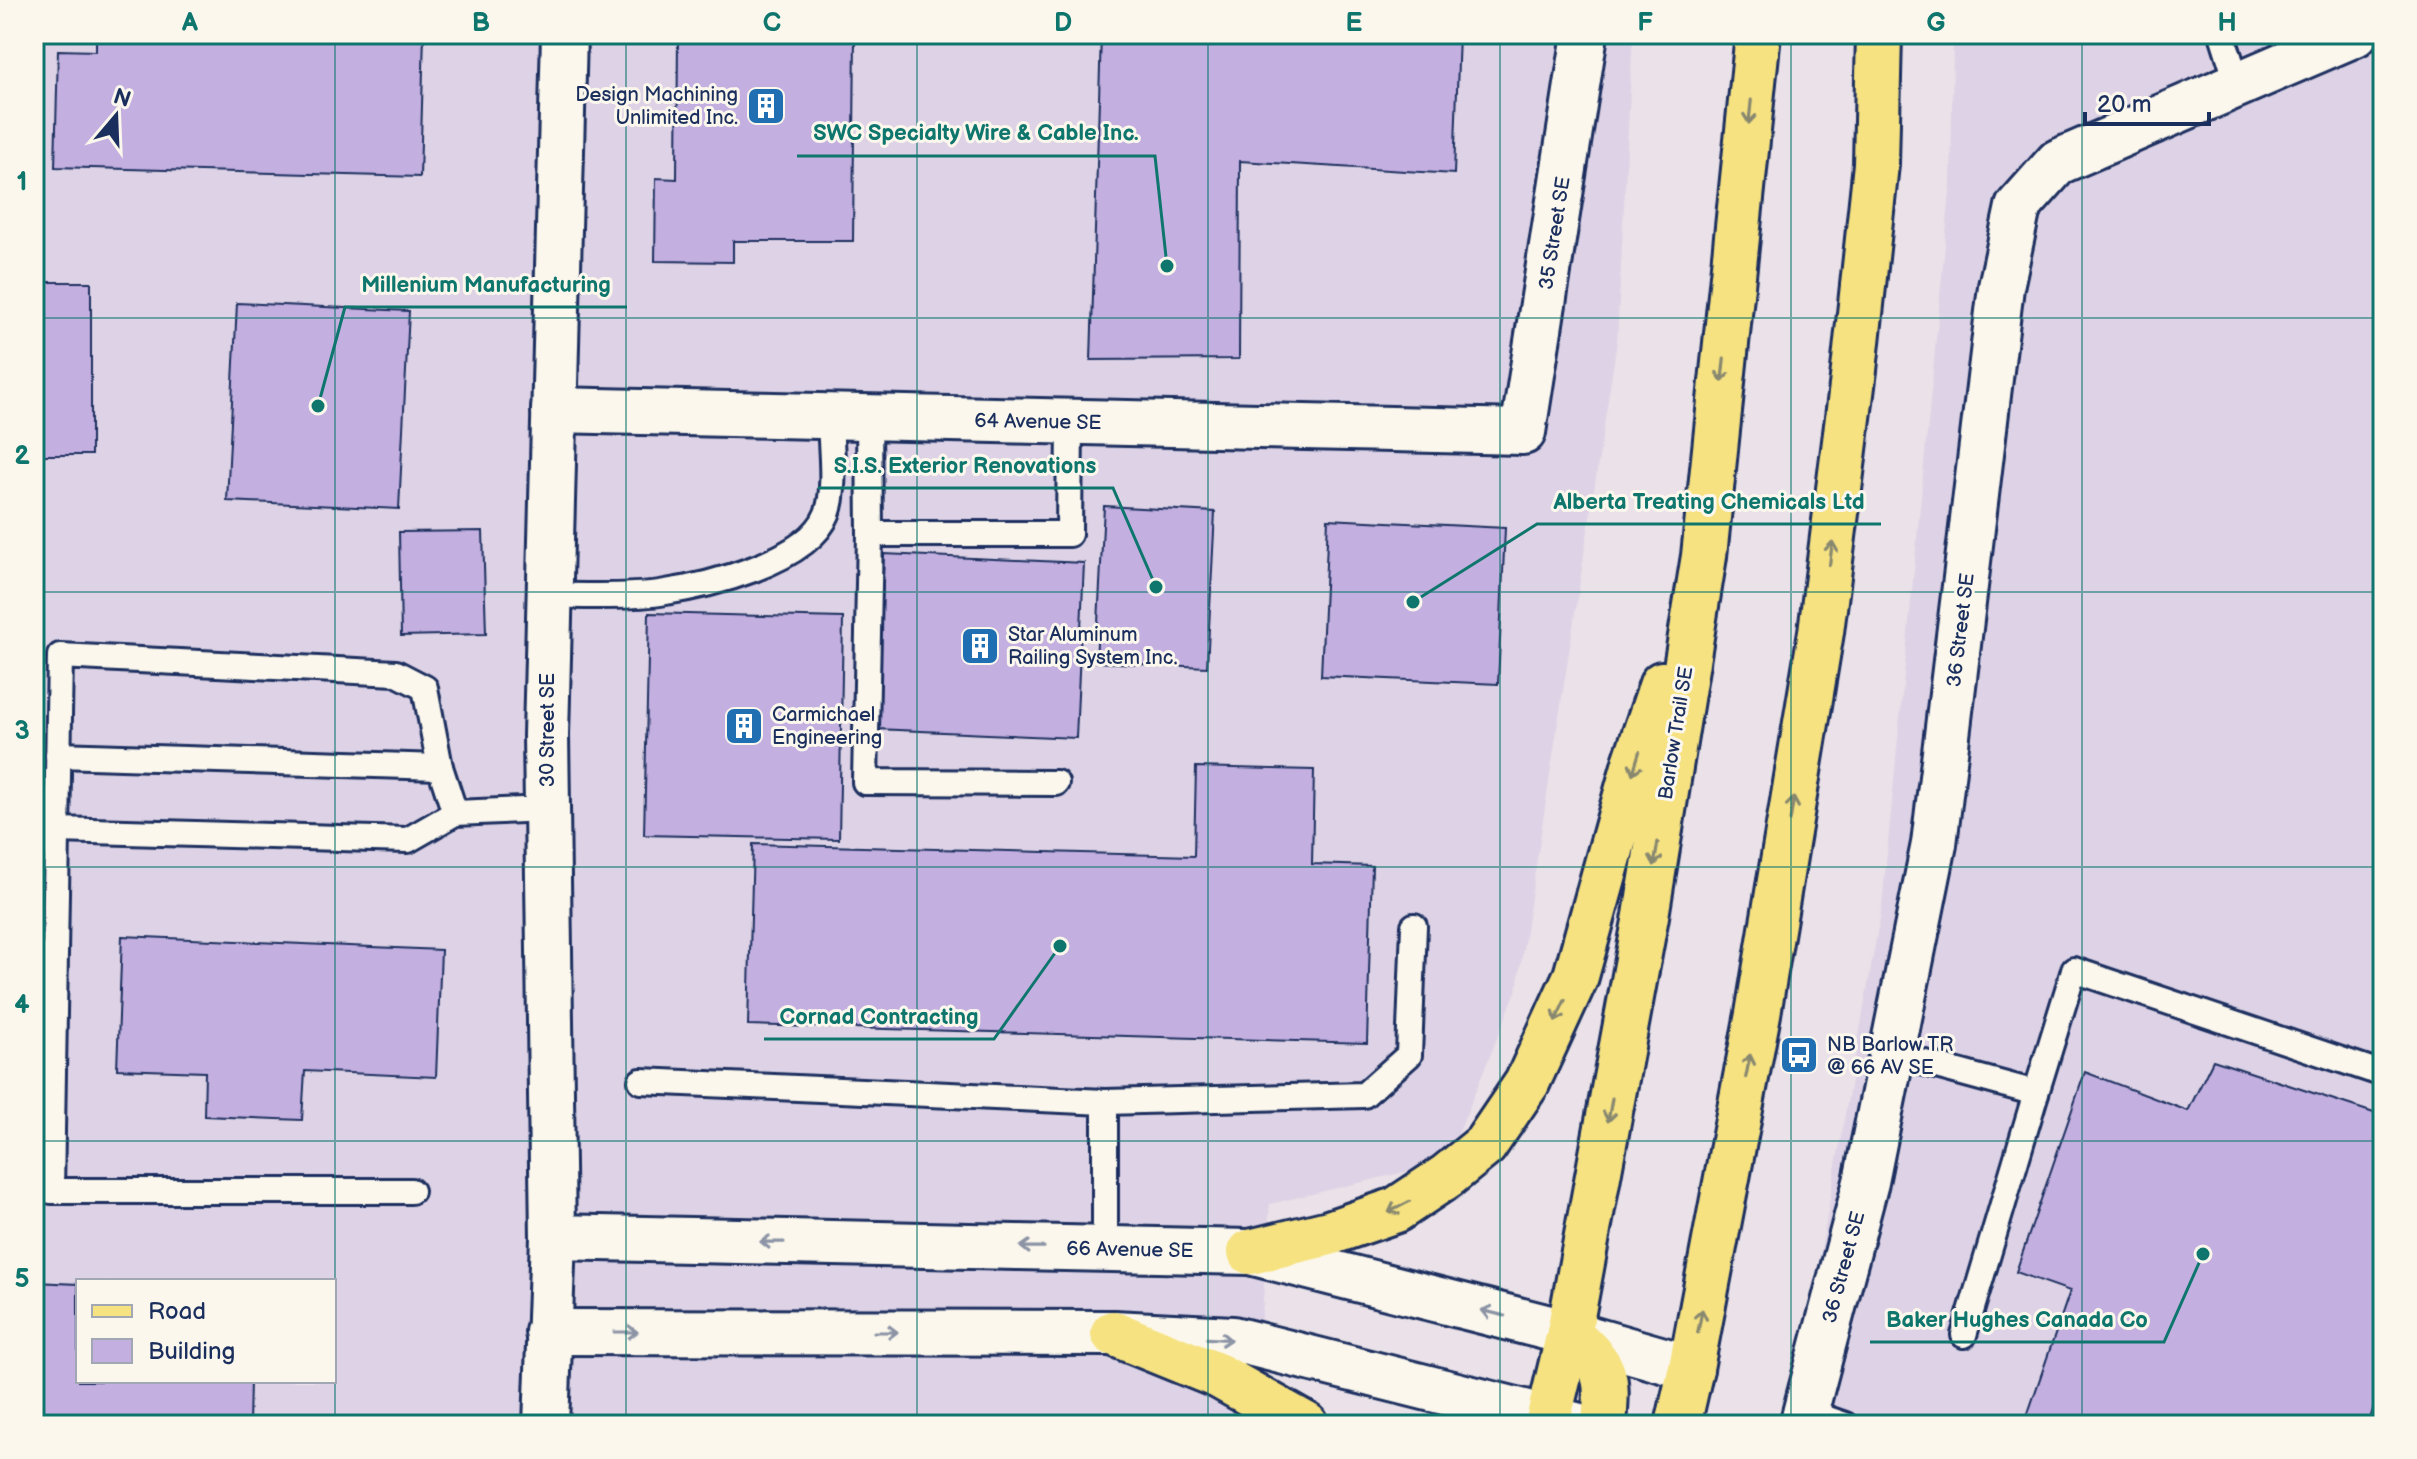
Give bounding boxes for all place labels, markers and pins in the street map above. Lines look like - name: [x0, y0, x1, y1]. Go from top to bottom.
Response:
- place label: Design Machining Unlimited Inc.: [575, 83, 738, 130]
- building icon: Design Machining Unlimited Inc.: [745, 85, 787, 127]
- callout: SWC Specialty Wire & Cable Inc.: [797, 110, 1155, 156]
- callout: Millenium Manufacturing: [345, 261, 627, 307]
- callout: S.I.S. Exterior Renovations: [818, 442, 1113, 488]
- callout: Alberta Treating Chemicals Ltd: [1537, 478, 1881, 524]
- place label: Star Aluminum Railing System Inc.: [1008, 623, 1177, 670]
- building icon: Star Aluminum Railing System Inc.: [959, 625, 1001, 667]
- place label: Carmichael Engineering: [772, 703, 882, 750]
- building icon: Carmichael Engineering: [723, 705, 765, 747]
- callout: Cornad Contracting: [764, 993, 994, 1039]
- place label: NB Barlow TR @ 66 AV SE: [1827, 1033, 1953, 1080]
- bus stop icon: NB Barlow TR @ 66 AV SE: [1778, 1034, 1820, 1076]
- callout: Baker Hughes Canada Co: [1870, 1296, 2164, 1342]

